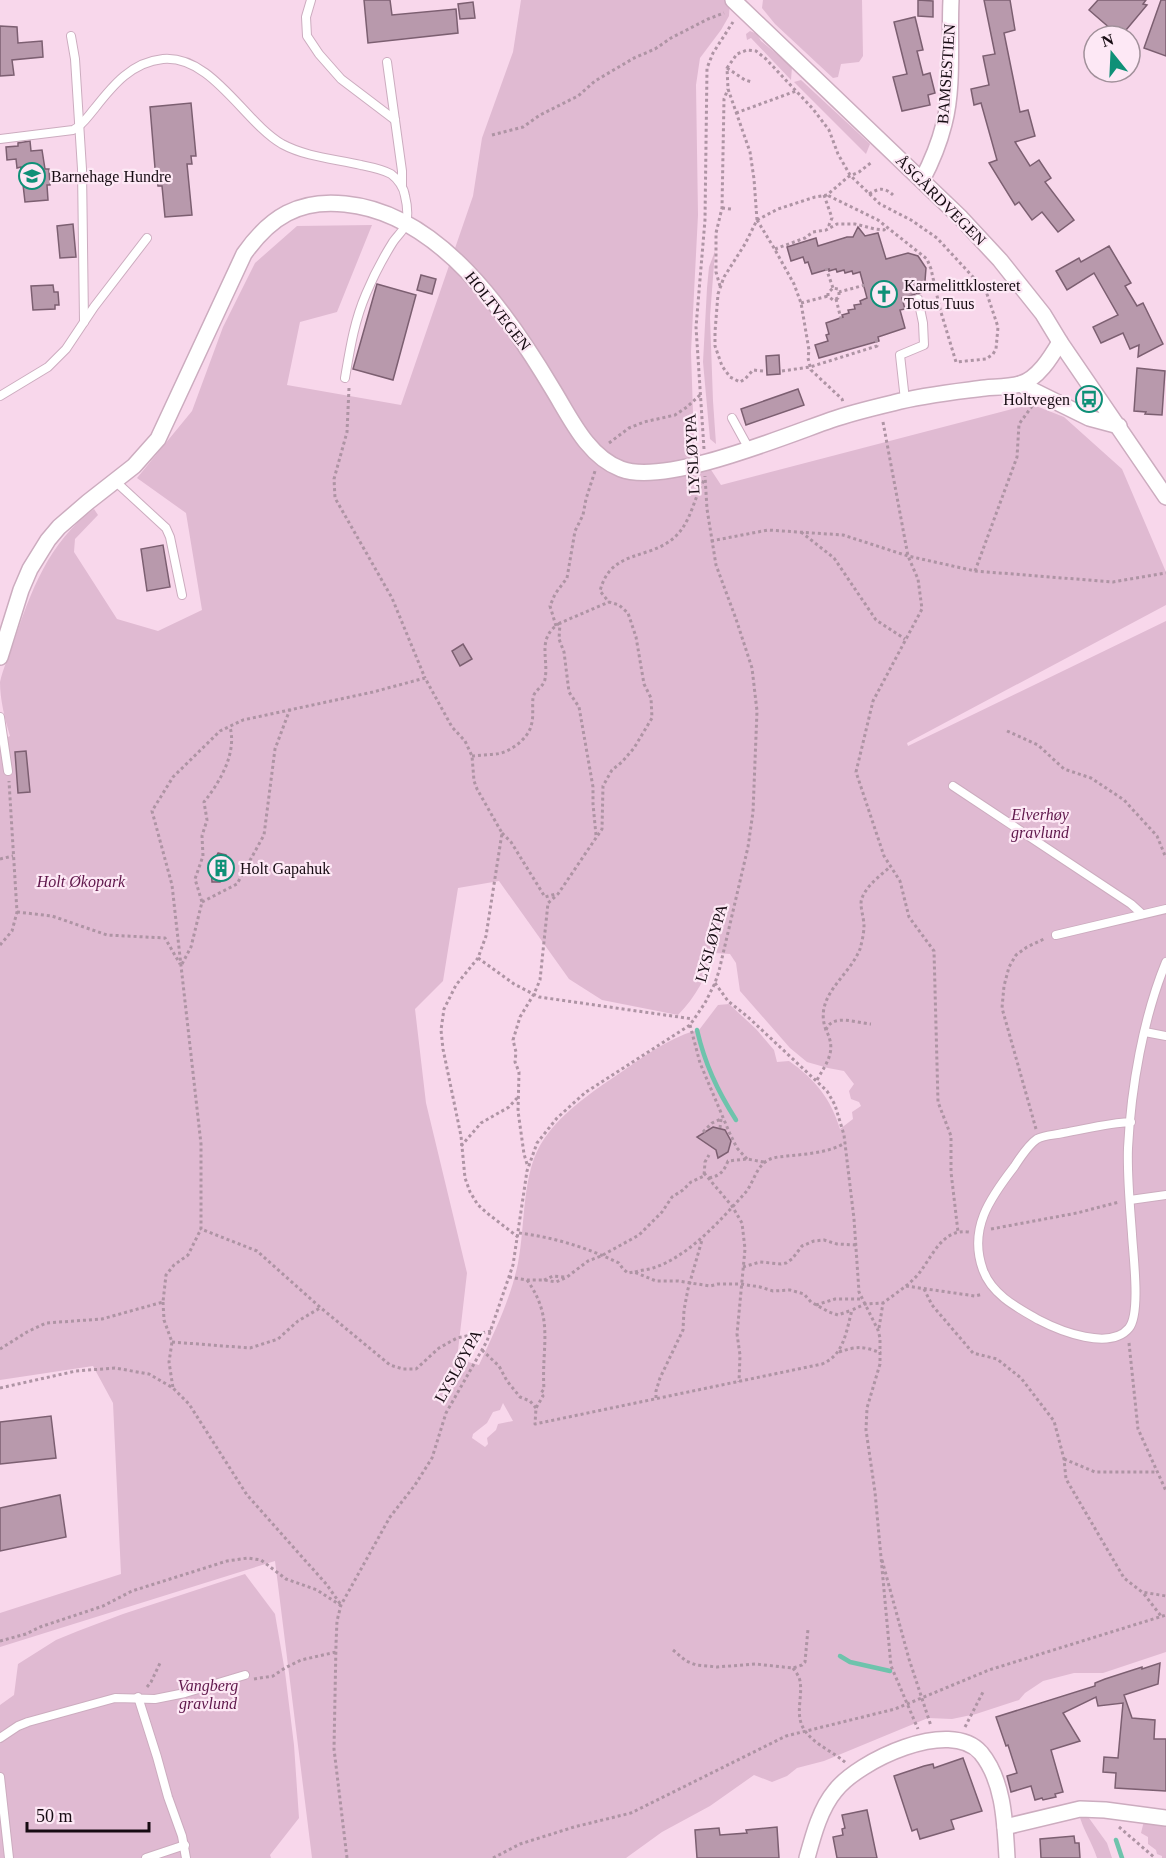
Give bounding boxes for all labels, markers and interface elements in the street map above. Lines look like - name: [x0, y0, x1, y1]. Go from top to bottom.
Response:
- street label: BAMSESTIEN: [934, 23, 958, 125]
- north arrow: [1082, 24, 1142, 84]
- text: N: [1099, 30, 1116, 50]
- street label: ÅSGÅRDVEGEN: [893, 152, 990, 249]
- school or university icon: Barnehage Hundre: [17, 161, 47, 191]
- place label: Barnehage Hundre: [51, 168, 171, 186]
- street label: HOLTVEGEN: [462, 268, 534, 354]
- place label: Karmelittklosteret Totus Tuus: [904, 277, 1021, 312]
- church icon: Karmelittklosteret Totus Tuus: [869, 279, 899, 309]
- bus stop icon: Holtvegen: [1074, 384, 1104, 414]
- place label: Holtvegen: [1003, 391, 1070, 409]
- street label: LYSLØYPA: [681, 413, 703, 495]
- park label: Elverhøy gravlund: [1010, 806, 1070, 842]
- building icon: Holt Gapahuk: [206, 853, 236, 883]
- place label: Holt Gapahuk: [240, 860, 330, 878]
- park label: Holt Økopark: [36, 873, 126, 891]
- street label: LYSLØYPA: [692, 902, 730, 984]
- street label: LYSLØYPA: [431, 1326, 485, 1405]
- park label: Vangberg gravlund: [178, 1677, 238, 1713]
- scale bar: [27, 1795, 148, 1833]
- text: 50 m: [36, 1806, 73, 1826]

